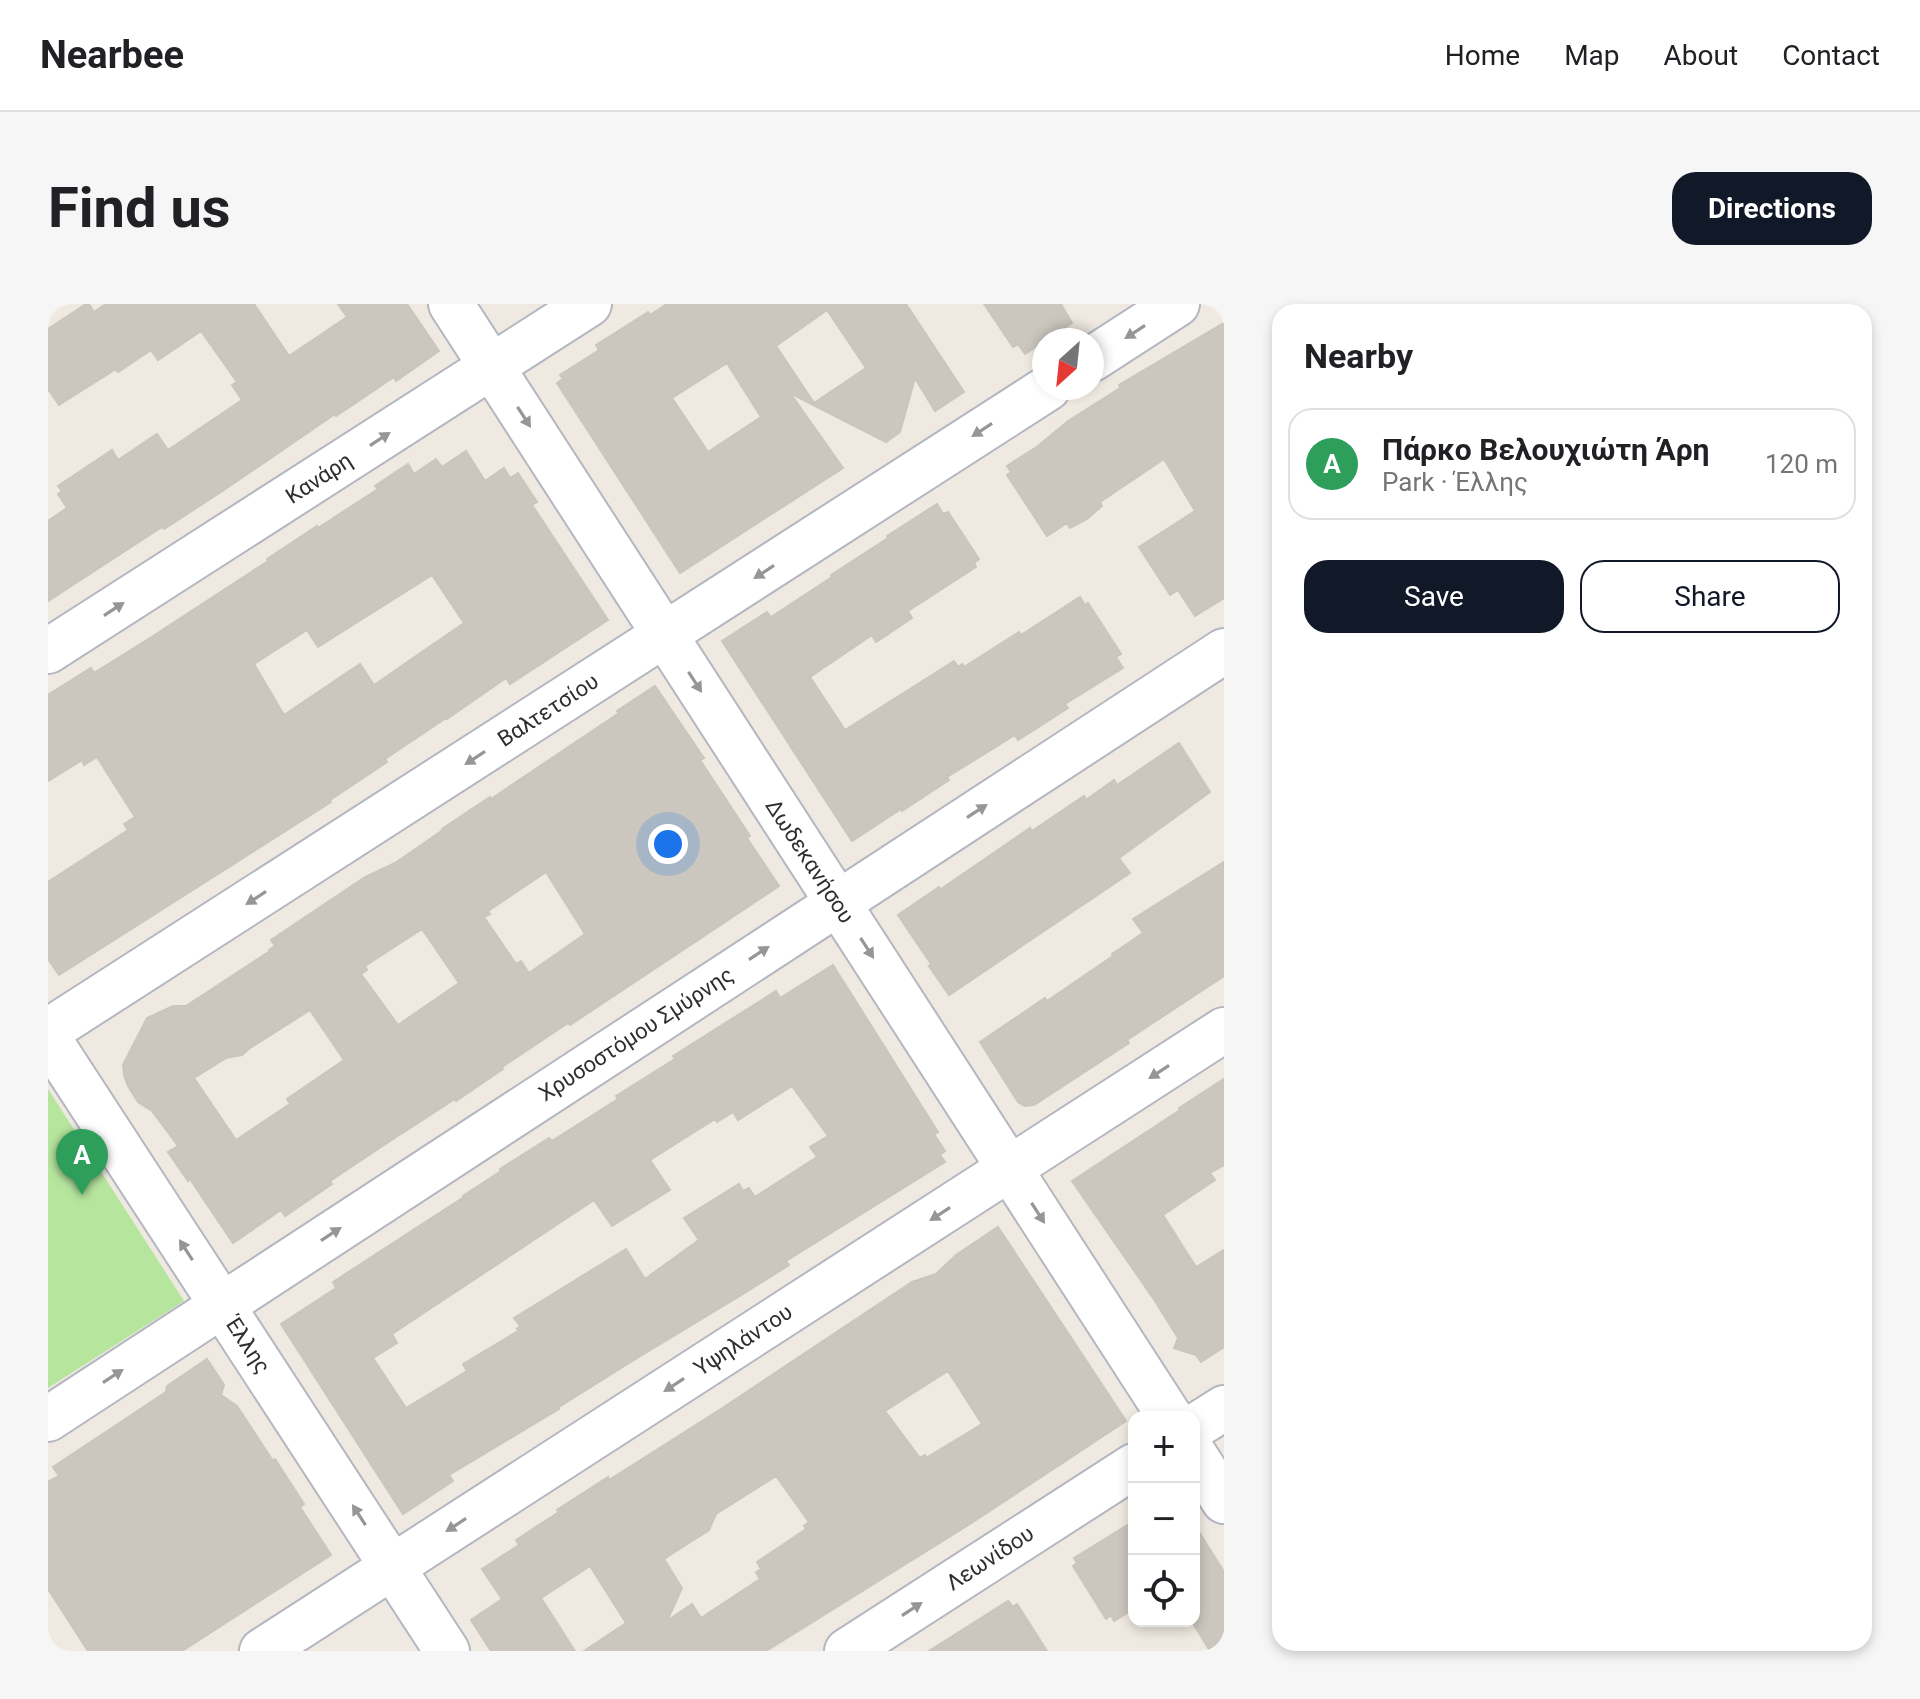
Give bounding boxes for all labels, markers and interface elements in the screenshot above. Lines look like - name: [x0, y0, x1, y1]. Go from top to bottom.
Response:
- text: Nearbee: [40, 33, 184, 77]
- text: Home: [1445, 39, 1520, 72]
- text: Map: [1564, 39, 1620, 72]
- text: About: [1664, 39, 1738, 72]
- text: Contact: [1782, 39, 1880, 72]
- button: Directions: [1672, 172, 1872, 245]
- text: Find us: [48, 175, 231, 241]
- one-way arrow: [1124, 324, 1145, 339]
- north arrow: [1032, 328, 1104, 400]
- text: Nearby: [1304, 336, 1413, 376]
- one-way arrow: [516, 406, 531, 427]
- one-way arrow: [971, 423, 993, 437]
- one-way arrow: [369, 432, 391, 446]
- text: Πάρκο Βελουχιώτη Άρη: [1382, 432, 1709, 467]
- street label: Κανάρη: [281, 447, 357, 509]
- text: A: [1323, 449, 1341, 479]
- text: 120 m: [1765, 449, 1838, 479]
- text: Park · Έλλης: [1382, 467, 1528, 497]
- button: Save: [1304, 560, 1564, 633]
- button: Share: [1580, 560, 1840, 633]
- one-way arrow: [753, 564, 775, 578]
- one-way arrow: [103, 602, 125, 616]
- street label: Βαλτετσίου: [493, 668, 603, 752]
- one-way arrow: [688, 671, 702, 693]
- one-way arrow: [464, 750, 485, 765]
- street label: Δωδεκανήσου: [761, 794, 859, 928]
- one-way arrow: [966, 805, 988, 819]
- your location: [648, 824, 688, 864]
- one-way arrow: [245, 890, 266, 905]
- one-way arrow: [859, 937, 874, 958]
- one-way arrow: [748, 947, 770, 961]
- street label: Χρυσοστόμου Σμύρνης: [534, 962, 738, 1106]
- one-way arrow: [1148, 1065, 1169, 1080]
- pin: A: [56, 1129, 108, 1195]
- one-way arrow: [1030, 1202, 1044, 1224]
- one-way arrow: [930, 1206, 951, 1221]
- one-way arrow: [320, 1226, 341, 1241]
- one-way arrow: [179, 1240, 194, 1261]
- street label: Υψηλάντου: [689, 1299, 797, 1381]
- street label: Έλλης: [219, 1310, 275, 1378]
- one-way arrow: [103, 1369, 124, 1384]
- one-way arrow: [664, 1377, 685, 1392]
- map controls: [1128, 1411, 1200, 1627]
- button: +: [1128, 1411, 1200, 1483]
- button: −: [1128, 1483, 1200, 1555]
- one-way arrow: [352, 1504, 366, 1526]
- one-way arrow: [445, 1517, 466, 1532]
- street label: Λεωνίδου: [942, 1521, 1038, 1595]
- button: locate: [1128, 1555, 1200, 1627]
- one-way arrow: [901, 1602, 923, 1616]

